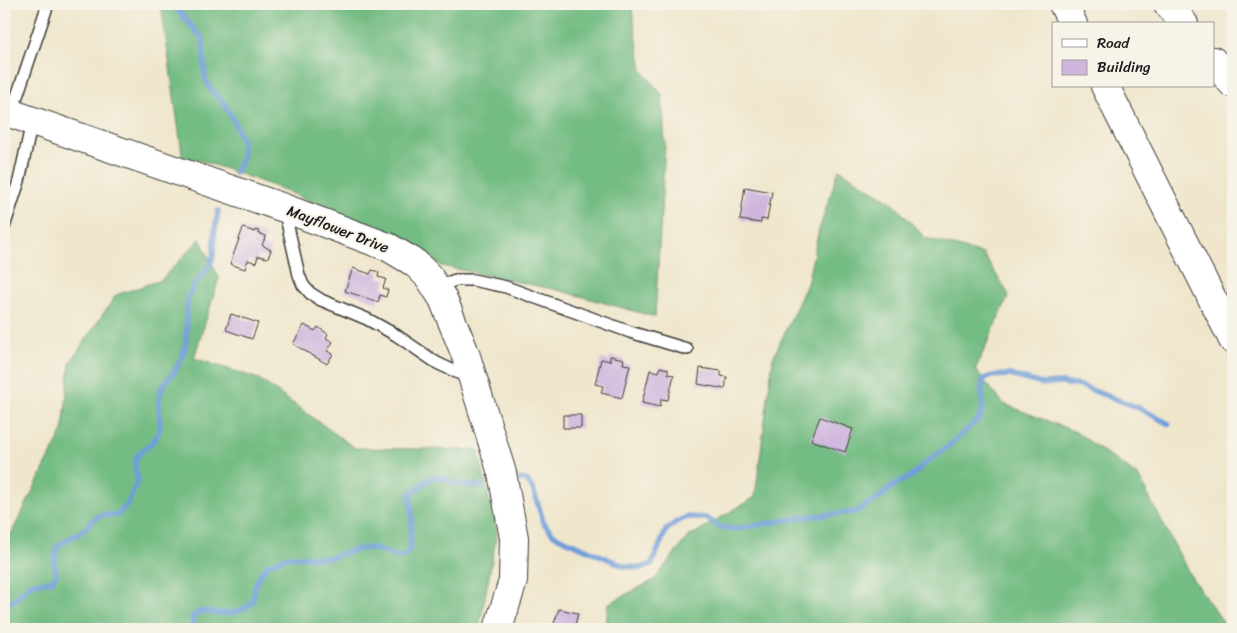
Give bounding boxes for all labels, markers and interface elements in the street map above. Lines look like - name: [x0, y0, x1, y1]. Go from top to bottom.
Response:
- legend: [1052, 22, 1214, 88]
- text: Road: [1097, 30, 1130, 56]
- text: Building: [1097, 54, 1151, 80]
- street label: Mayflower Drive: [283, 198, 393, 261]

